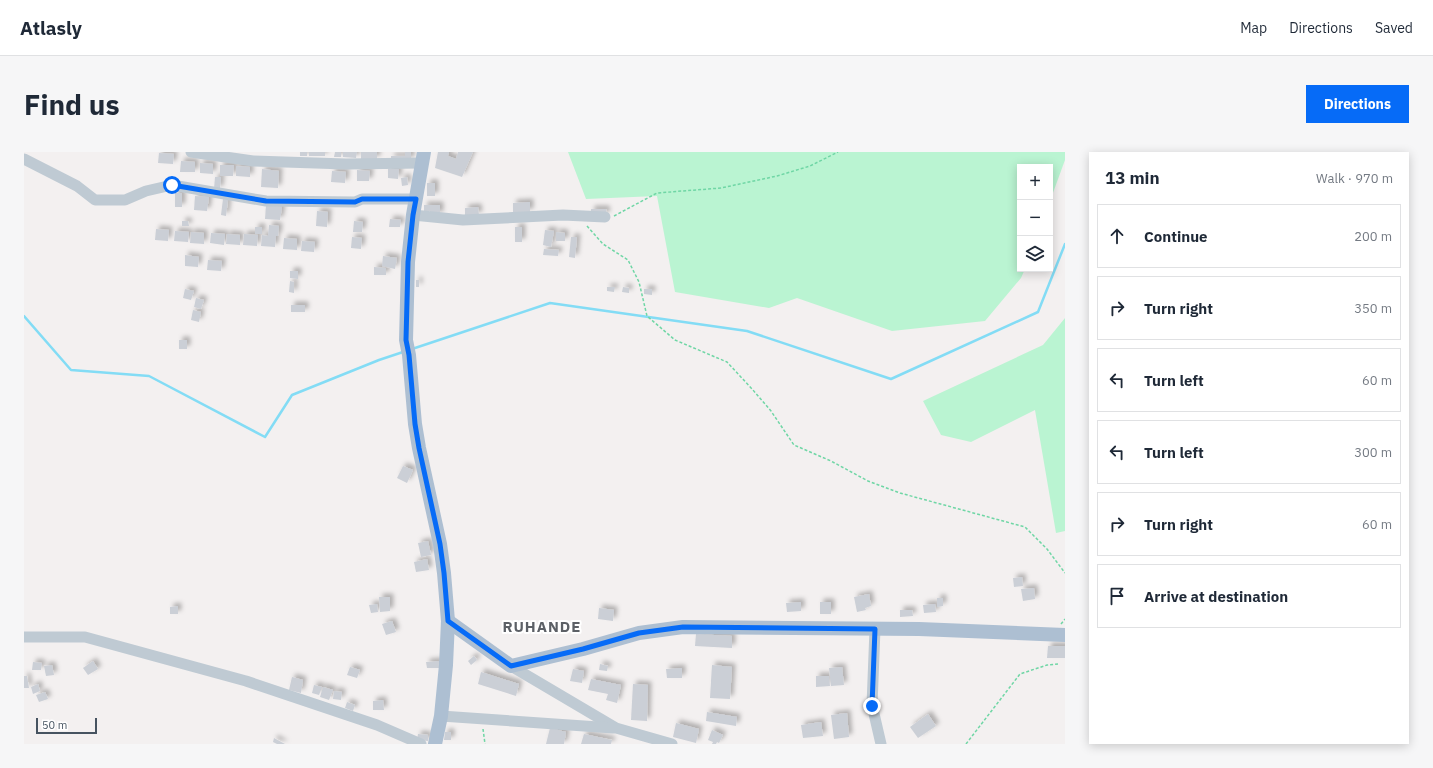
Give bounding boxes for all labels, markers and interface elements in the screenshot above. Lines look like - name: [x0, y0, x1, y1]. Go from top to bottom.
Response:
- text: Atlasly: [20, 16, 82, 40]
- text: Map: [1240, 19, 1267, 37]
- text: Directions: [1289, 19, 1353, 37]
- text: Saved: [1375, 19, 1413, 37]
- button: Directions: [1306, 85, 1409, 123]
- text: Find us: [24, 86, 120, 123]
- map controls: [1017, 164, 1053, 272]
- button: +: [1017, 164, 1053, 200]
- text: 13 min: [1105, 167, 1160, 189]
- text: Walk · 970 m: [1316, 170, 1393, 187]
- route start: [163, 176, 181, 194]
- button: −: [1017, 200, 1053, 236]
- icon: ahead: [1106, 225, 1128, 247]
- text: Continue: [1144, 227, 1208, 246]
- text: 200 m: [1354, 228, 1392, 245]
- button: layers: [1017, 236, 1053, 272]
- icon: right: [1106, 297, 1128, 319]
- text: Turn right: [1144, 299, 1213, 318]
- text: 350 m: [1354, 300, 1392, 317]
- icon: left: [1106, 369, 1128, 391]
- text: Turn left: [1144, 371, 1204, 390]
- text: 60 m: [1362, 372, 1392, 389]
- icon: left: [1106, 441, 1128, 463]
- text: Turn left: [1144, 443, 1204, 462]
- text: 300 m: [1354, 444, 1392, 461]
- icon: right: [1106, 513, 1128, 535]
- text: Turn right: [1144, 515, 1213, 534]
- text: 60 m: [1362, 516, 1392, 533]
- icon: arrive: [1106, 585, 1128, 607]
- text: Arrive at destination: [1144, 587, 1288, 606]
- district label: RUHANDE: [503, 617, 581, 636]
- route end: [863, 697, 881, 715]
- scale bar: [36, 716, 97, 735]
- text: 50 m: [42, 718, 67, 732]

